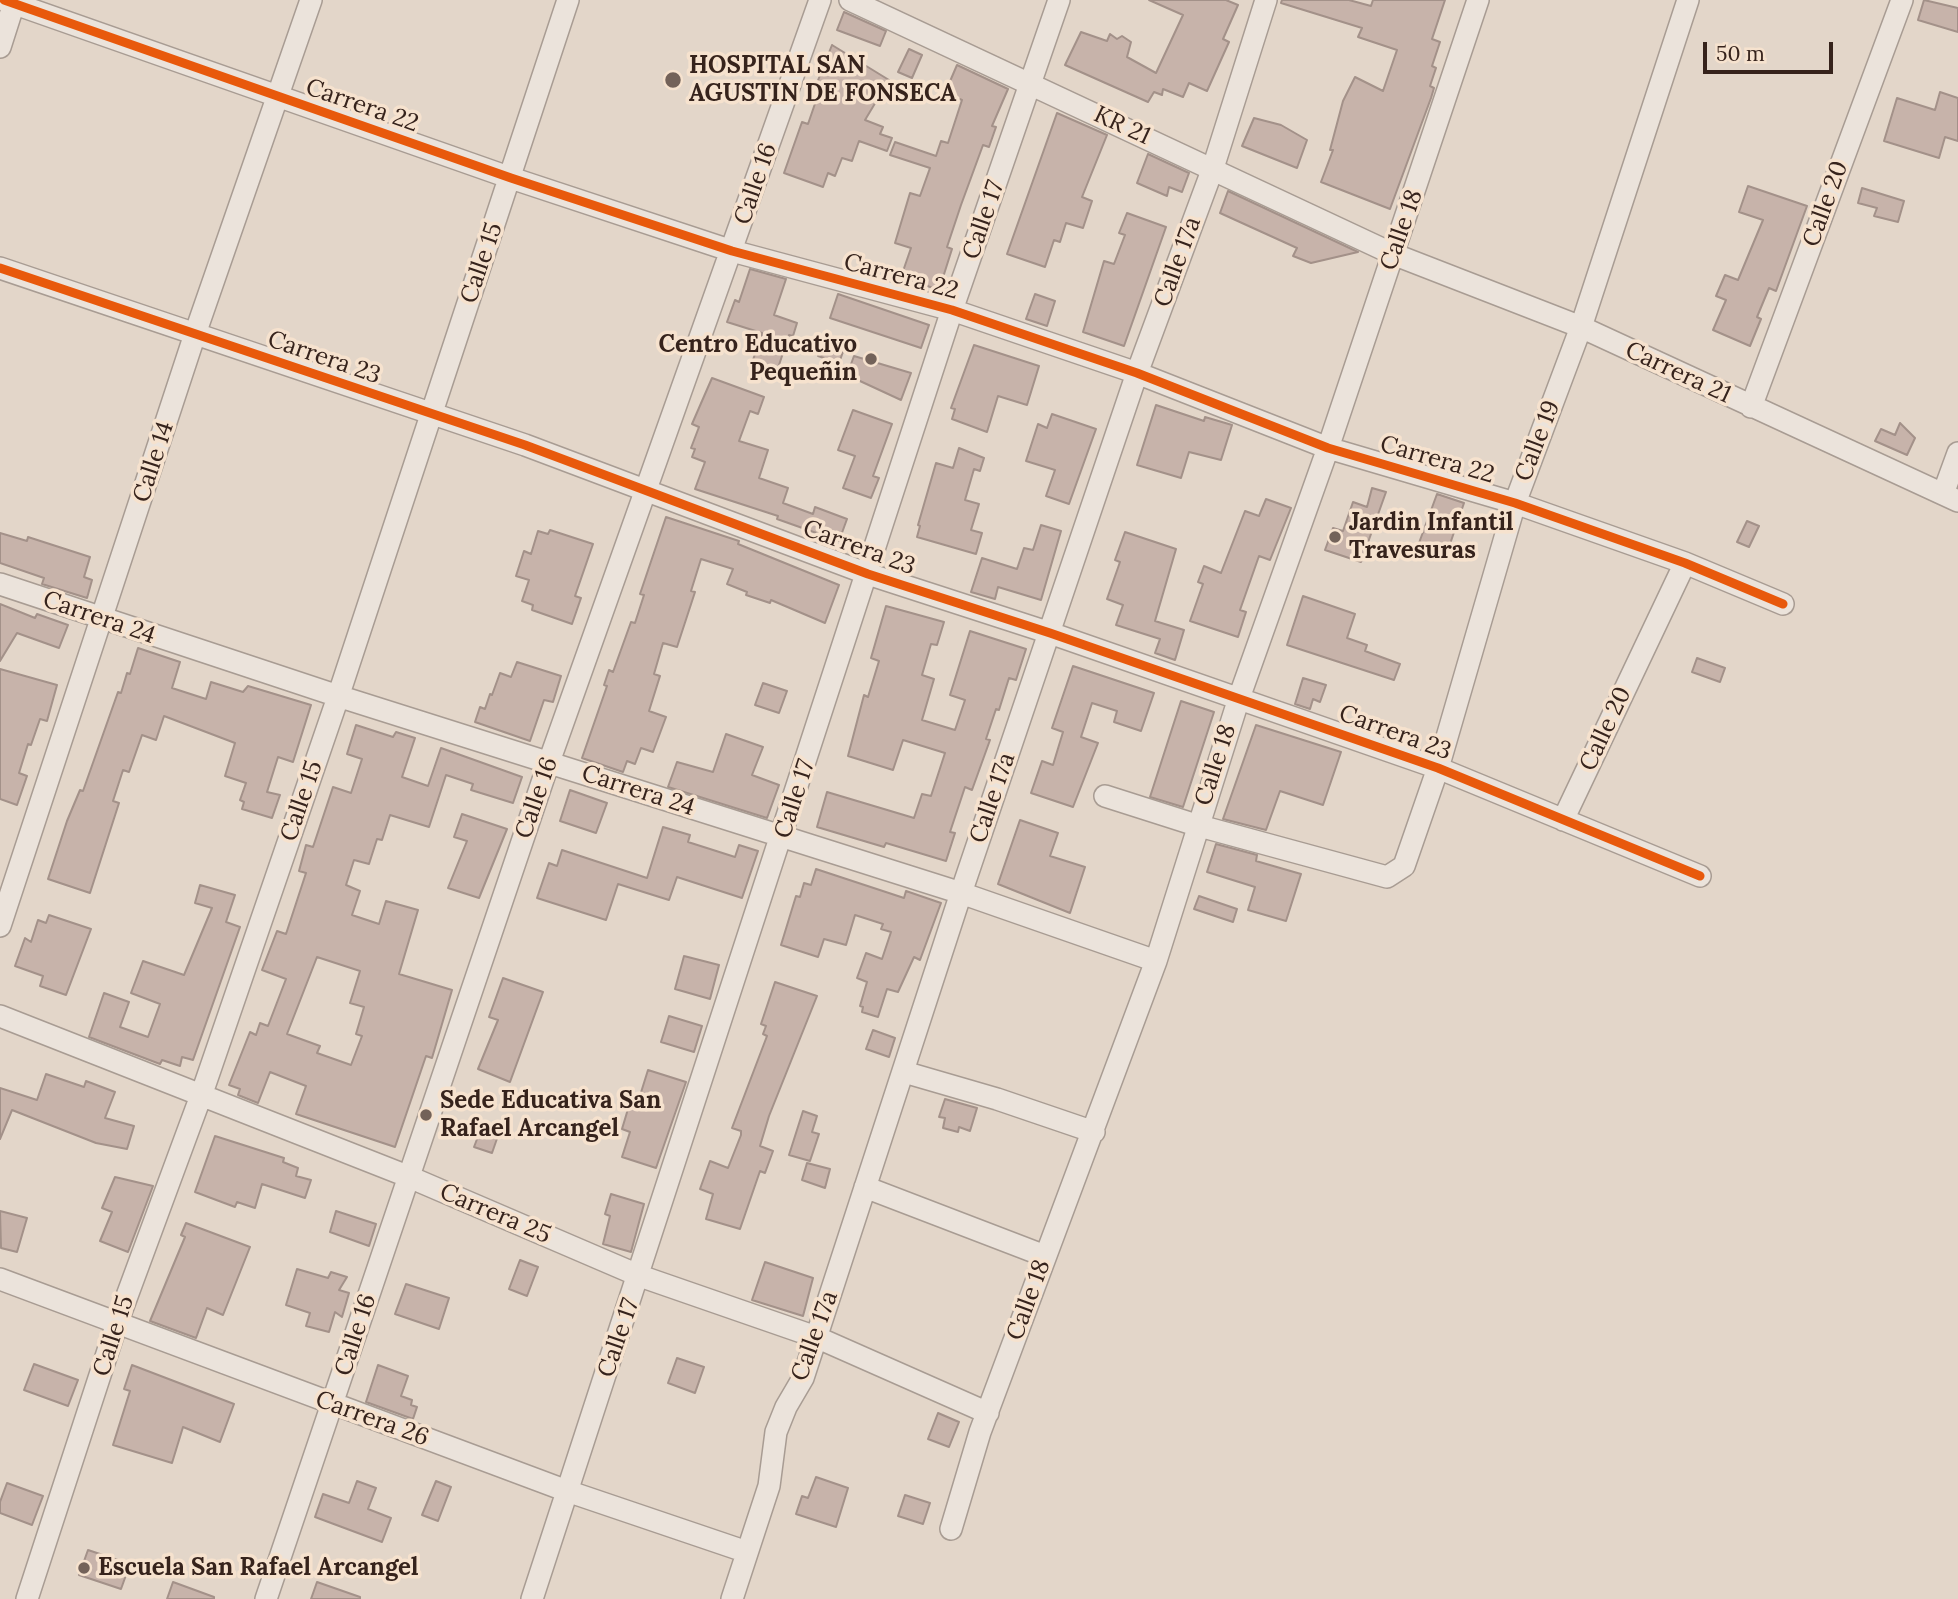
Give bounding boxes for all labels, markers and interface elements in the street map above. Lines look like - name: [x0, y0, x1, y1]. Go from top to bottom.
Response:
- scale bar: [1706, 28, 1836, 72]
- text: 50 m: [1716, 40, 1765, 67]
- place label: HOSPITAL SAN AGUSTIN DE FONSECA: [689, 52, 956, 108]
- marker: HOSPITAL SAN AGUSTIN DE FONSECA: [663, 70, 683, 90]
- street label: Carrera 22: [302, 73, 422, 139]
- street label: KR 21: [1089, 100, 1155, 152]
- street label: Calle 16: [729, 140, 783, 228]
- street label: Calle 20: [1797, 157, 1855, 251]
- street label: Calle 17: [957, 177, 1011, 263]
- street label: Calle 18: [1375, 186, 1429, 274]
- street label: Calle 17a: [1148, 213, 1208, 311]
- street label: Calle 15: [455, 219, 509, 307]
- street label: Carrera 22: [841, 248, 961, 306]
- street label: Carrera 23: [264, 325, 384, 391]
- place label: Centro Educativo Pequeñin: [659, 331, 857, 387]
- street label: Carrera 21: [1621, 336, 1735, 410]
- marker: Centro Educativo Pequeñin: [863, 351, 879, 367]
- street label: Calle 19: [1509, 397, 1567, 485]
- street label: Calle 14: [127, 418, 181, 506]
- street label: Carrera 22: [1377, 430, 1497, 490]
- place label: Jardin Infantil Travesuras: [1349, 509, 1514, 565]
- street label: Carrera 23: [799, 514, 919, 582]
- marker: Jardin Infantil Travesuras: [1327, 529, 1343, 545]
- street label: Carrera 24: [39, 585, 159, 651]
- street label: Calle 20: [1574, 682, 1638, 776]
- street label: Carrera 23: [1335, 699, 1455, 767]
- street label: Calle 18: [1189, 721, 1243, 809]
- street label: Calle 17a: [964, 749, 1022, 847]
- street label: Calle 16: [510, 754, 564, 842]
- street label: Calle 17: [769, 756, 821, 842]
- street label: Calle 15: [275, 757, 329, 845]
- street label: Carrera 24: [578, 759, 698, 823]
- place label: Sede Educativa San Rafael Arcangel: [440, 1087, 661, 1143]
- marker: Sede Educativa San Rafael Arcangel: [418, 1107, 434, 1123]
- street label: Carrera 25: [435, 1178, 555, 1250]
- street label: Calle 18: [1001, 1256, 1057, 1344]
- street label: Calle 17a: [785, 1287, 845, 1385]
- street label: Calle 16: [329, 1291, 383, 1379]
- street label: Calle 15: [87, 1292, 141, 1380]
- street label: Calle 17: [592, 1295, 646, 1381]
- street label: Carrera 26: [311, 1385, 433, 1453]
- place label: Escuela San Rafael Arcangel: [98, 1554, 418, 1582]
- marker: Escuela San Rafael Arcangel: [76, 1560, 92, 1576]

